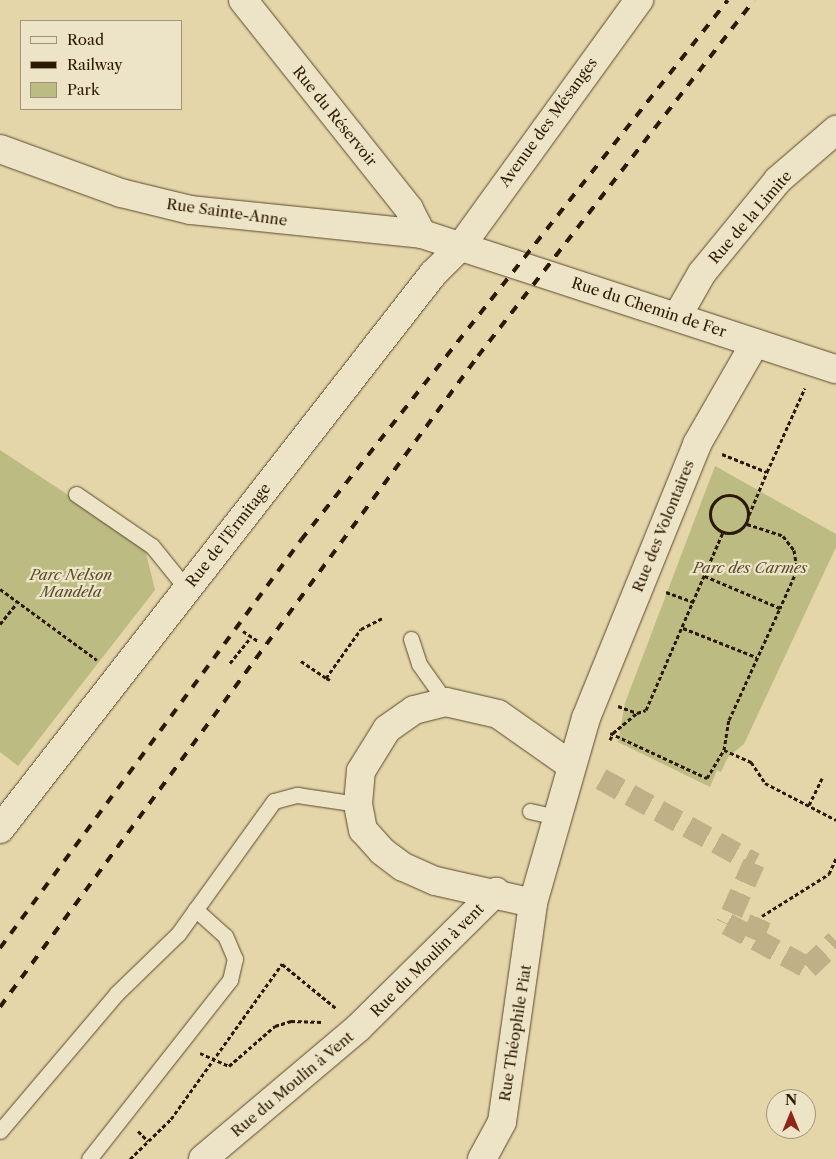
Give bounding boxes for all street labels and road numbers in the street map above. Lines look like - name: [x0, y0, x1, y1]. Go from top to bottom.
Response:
- street label: Avenue des Mésanges: [495, 54, 601, 190]
- street label: Rue du Réservoir: [289, 62, 381, 170]
- street label: Rue de la Limite: [705, 167, 795, 267]
- street label: Rue Sainte-Anne: [165, 195, 289, 229]
- street label: Rue du Chemin de Fer: [569, 273, 729, 341]
- street label: Rue des Volontaires: [628, 457, 698, 595]
- street label: Rue de l'Ermitage: [182, 480, 274, 590]
- street label: Rue du Moulin à vent: [366, 899, 488, 1021]
- street label: Rue Théophile Piat: [495, 963, 535, 1103]
- street label: Rue du Moulin à Vent: [227, 1027, 357, 1141]

